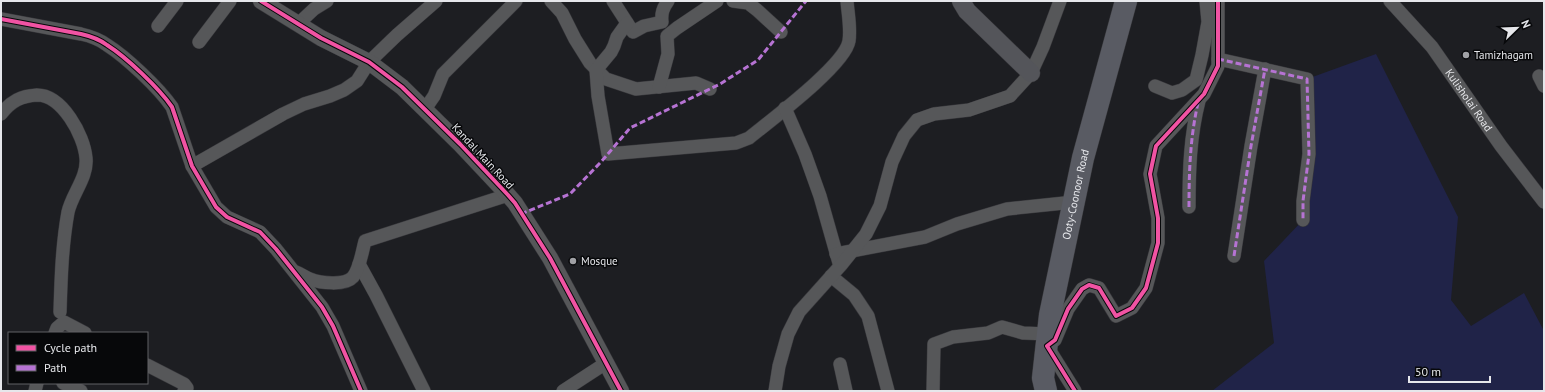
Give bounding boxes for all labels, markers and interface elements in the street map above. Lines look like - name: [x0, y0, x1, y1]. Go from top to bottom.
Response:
- north arrow: [1497, 8, 1537, 48]
- text: N: [1518, 18, 1534, 30]
- place label: Tamizhagam: [1474, 48, 1533, 62]
- marker: Tamizhagam: [1461, 50, 1471, 60]
- street label: Kulisholai Road: [1442, 66, 1496, 134]
- street label: Kandal Main Road: [449, 120, 517, 192]
- street label: Ooty-Coonoor Road: [1059, 148, 1092, 241]
- place label: Mosque: [581, 254, 618, 268]
- marker: Mosque: [568, 256, 578, 266]
- legend: [8, 332, 148, 384]
- text: Cycle path: [44, 340, 97, 355]
- scale bar: [1409, 358, 1490, 384]
- text: Path: [44, 360, 67, 375]
- text: 50 m: [1415, 364, 1441, 379]

